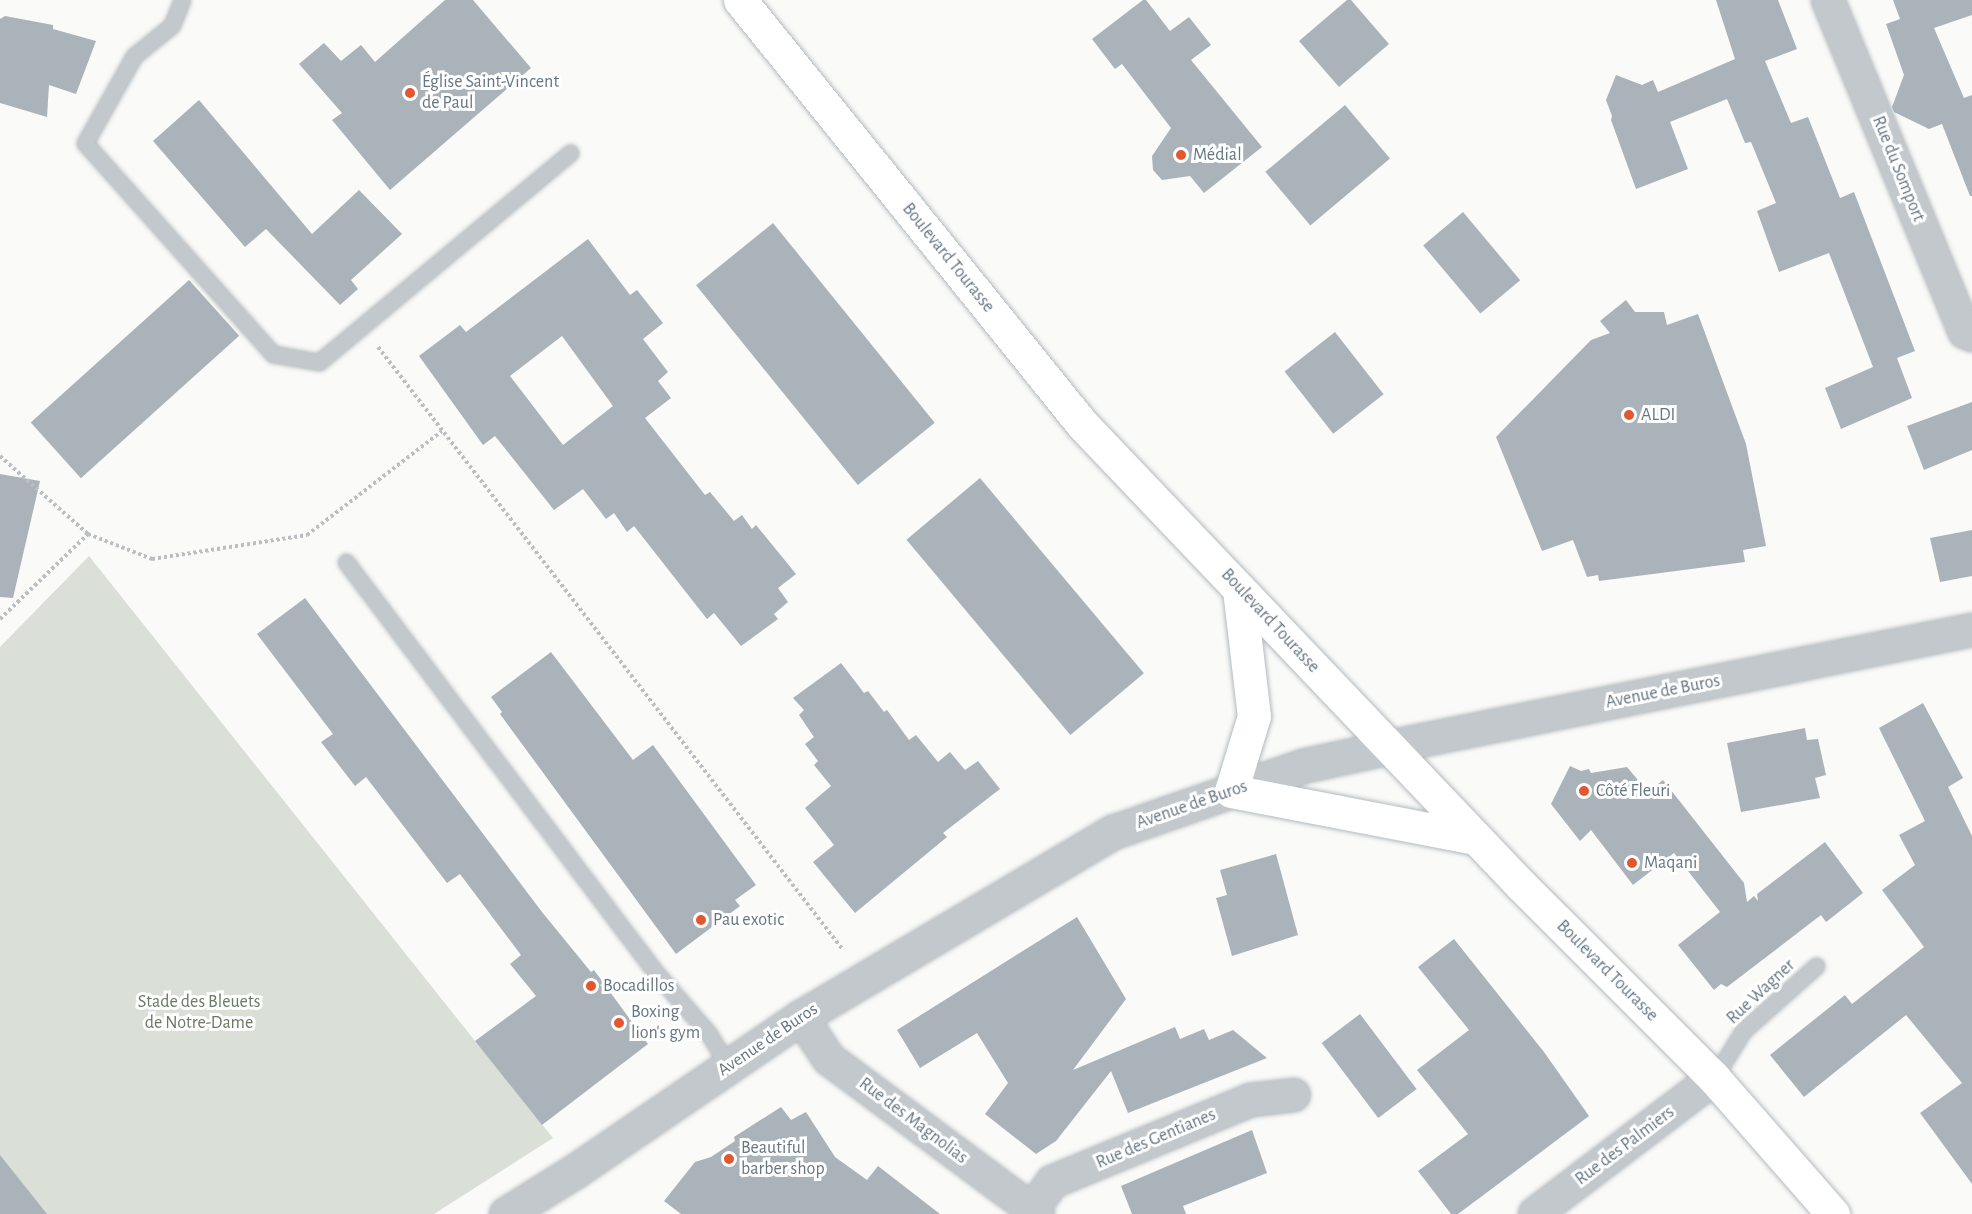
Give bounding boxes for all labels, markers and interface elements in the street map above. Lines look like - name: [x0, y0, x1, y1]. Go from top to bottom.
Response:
- place label: Église Saint-Vincent de Paul: [422, 72, 559, 115]
- marker: Église Saint-Vincent de Paul: [403, 86, 417, 100]
- street label: Rue du Somport: [1867, 113, 1929, 225]
- place label: Médial: [1193, 144, 1242, 166]
- marker: Médial: [1174, 148, 1188, 162]
- street label: Boulevard Tourasse: [897, 199, 999, 317]
- place label: ALDI: [1641, 404, 1675, 426]
- marker: ALDI: [1622, 408, 1636, 422]
- street label: Boulevard Tourasse: [1216, 564, 1324, 678]
- street label: Avenue de Buros: [1604, 670, 1722, 714]
- street label: Avenue de Buros: [1134, 776, 1250, 834]
- place label: Côté Fleuri: [1596, 780, 1670, 802]
- marker: Côté Fleuri: [1577, 784, 1591, 798]
- place label: Maqani: [1644, 852, 1697, 874]
- marker: Maqani: [1625, 856, 1639, 870]
- place label: Pau exotic: [713, 909, 784, 931]
- marker: Pau exotic: [694, 913, 708, 927]
- street label: Boulevard Tourasse: [1552, 916, 1662, 1026]
- street label: Rue Wagner: [1722, 955, 1800, 1029]
- place label: Bocadillos: [603, 975, 674, 997]
- marker: Bocadillos: [584, 979, 598, 993]
- park label: Stade des Bleuets de Notre-Dame: [138, 992, 260, 1034]
- street label: Avenue de Buros: [714, 999, 822, 1081]
- place label: Boxing lion's gym: [631, 1002, 700, 1044]
- marker: Boxing lion's gym: [612, 1016, 626, 1030]
- street label: Rue des Magnolias: [854, 1073, 972, 1169]
- street label: Rue des Palmiers: [1571, 1102, 1679, 1190]
- street label: Rue des Gentianes: [1093, 1104, 1219, 1174]
- place label: Beautiful barber shop: [741, 1138, 825, 1180]
- marker: Beautiful barber shop: [722, 1152, 736, 1166]

